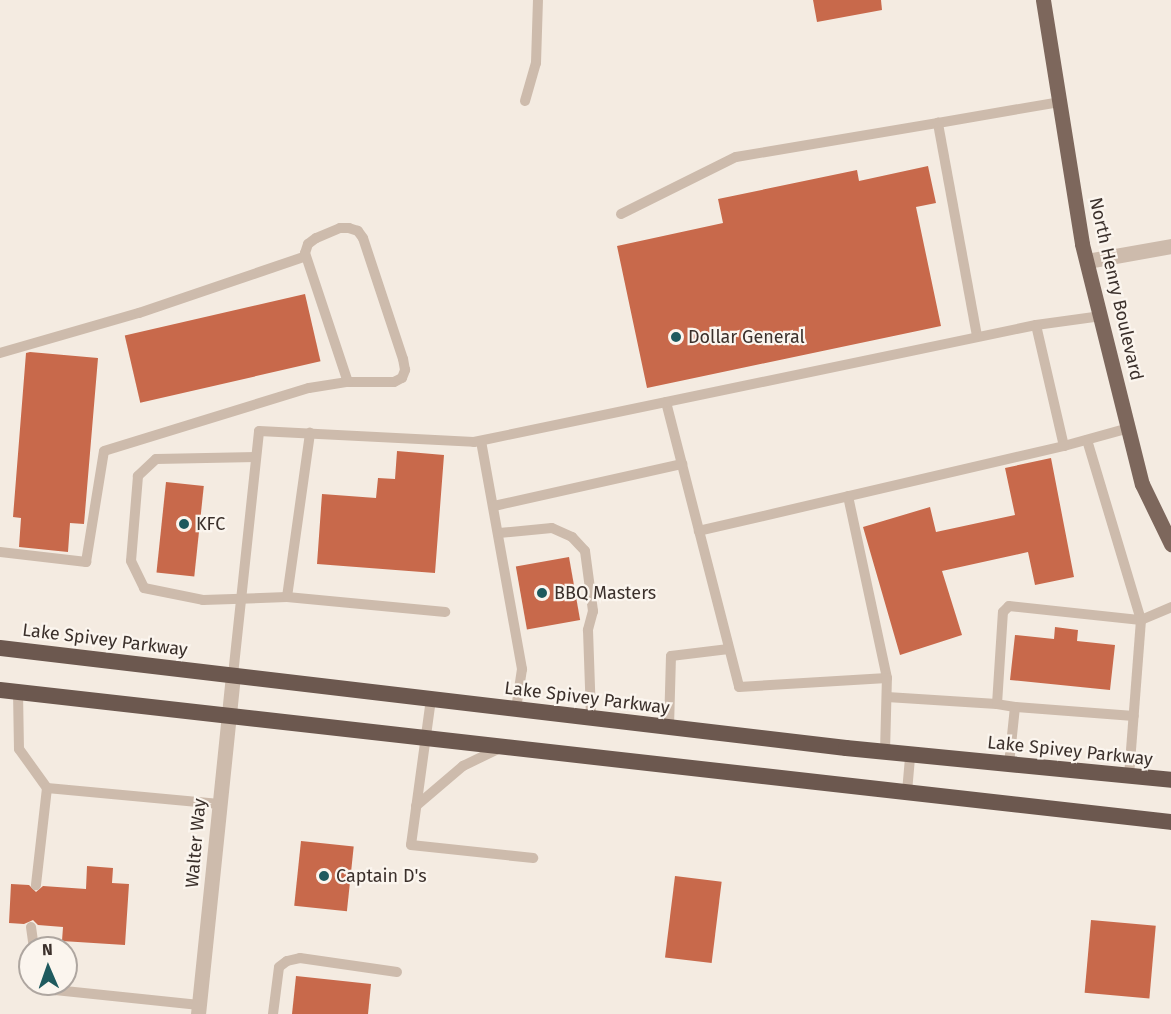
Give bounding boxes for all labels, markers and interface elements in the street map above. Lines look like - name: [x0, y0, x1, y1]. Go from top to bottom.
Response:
- street label: North Henry Boulevard: [1084, 195, 1148, 383]
- place label: Dollar General: [688, 326, 805, 348]
- marker: Dollar General: [669, 330, 683, 344]
- place label: KFC: [196, 513, 225, 535]
- marker: KFC: [177, 517, 191, 531]
- place label: BBQ Masters: [554, 582, 656, 604]
- marker: BBQ Masters: [535, 586, 549, 600]
- street label: Lake Spivey Parkway: [21, 619, 189, 661]
- street label: Lake Spivey Parkway: [503, 677, 671, 719]
- street label: Lake Spivey Parkway: [986, 732, 1154, 770]
- street label: Walter Way: [181, 797, 211, 889]
- place label: Captain D's: [336, 865, 427, 887]
- marker: Captain D's: [317, 869, 331, 883]
- north arrow: [18, 936, 78, 996]
- text: N: [42, 940, 53, 959]

